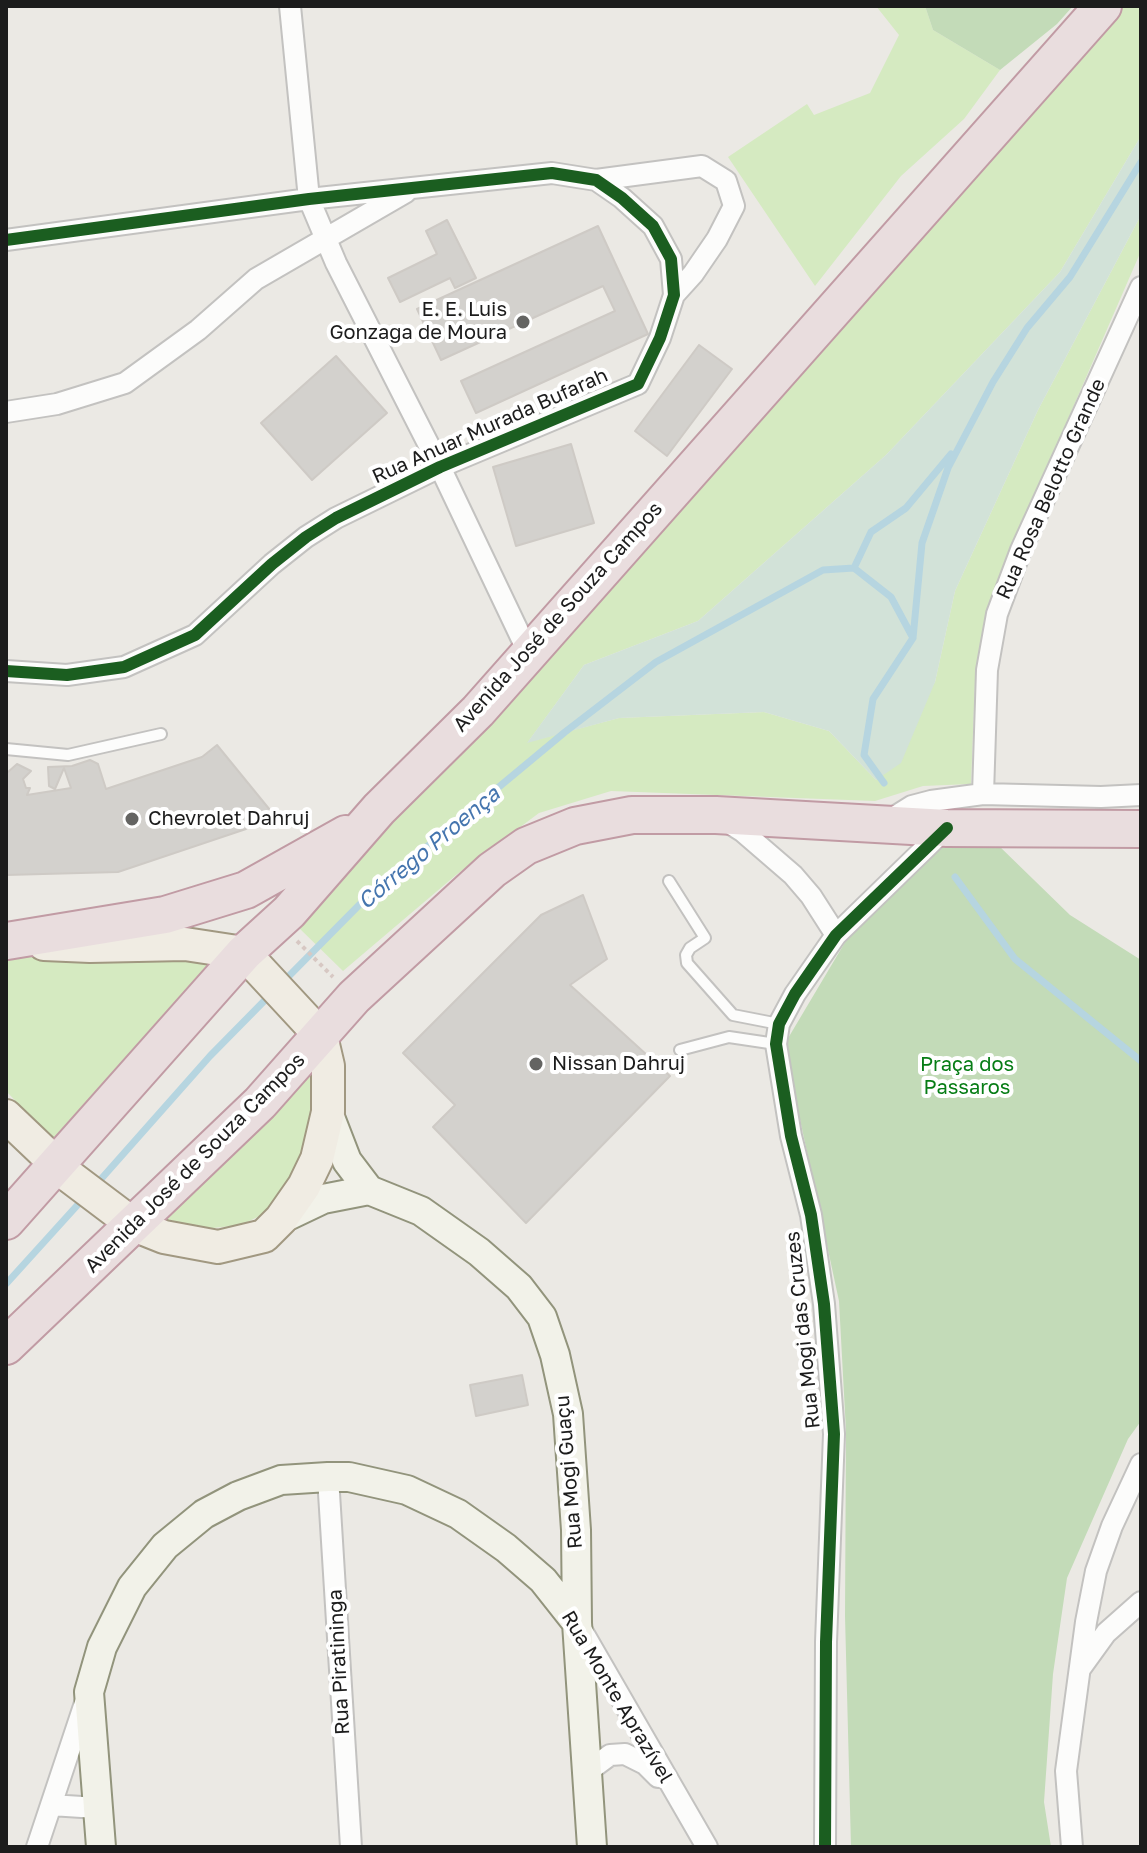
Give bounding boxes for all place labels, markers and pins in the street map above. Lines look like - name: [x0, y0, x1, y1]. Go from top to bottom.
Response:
- place label: E. E. Luis Gonzaga de Moura: [329, 298, 507, 345]
- marker: E. E. Luis Gonzaga de Moura: [514, 313, 532, 331]
- place label: Chevrolet Dahruj: [148, 807, 310, 831]
- marker: Chevrolet Dahruj: [123, 810, 141, 828]
- place label: Nissan Dahruj: [552, 1052, 685, 1076]
- marker: Nissan Dahruj: [527, 1055, 545, 1073]

